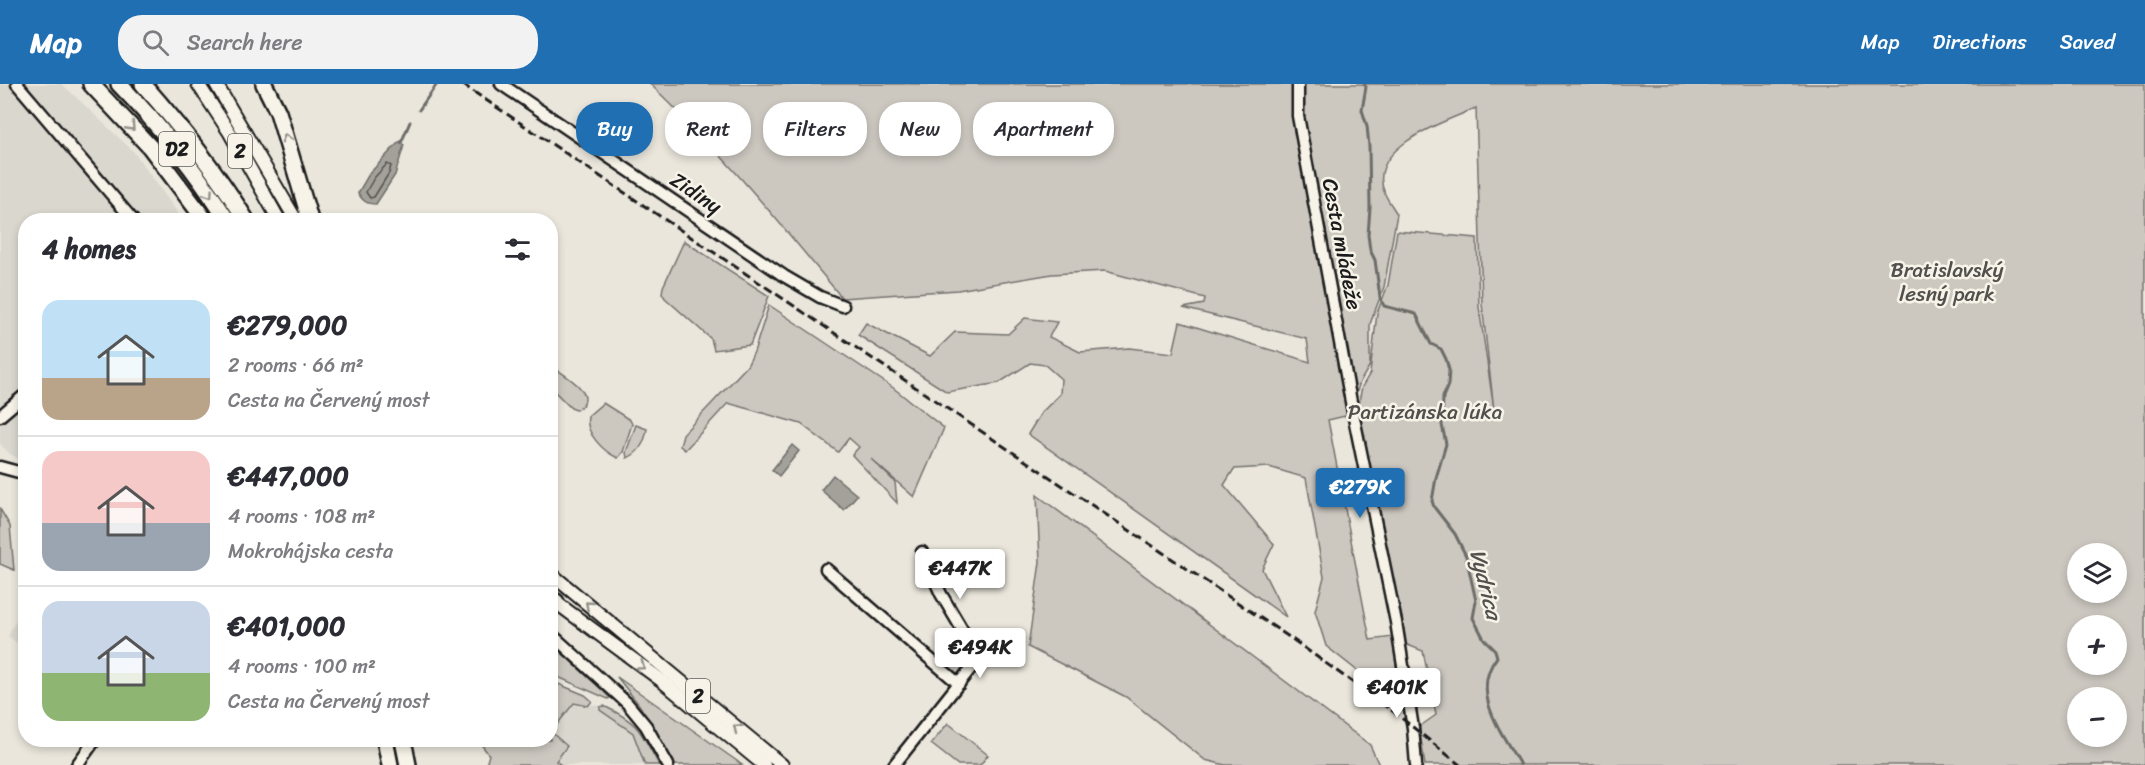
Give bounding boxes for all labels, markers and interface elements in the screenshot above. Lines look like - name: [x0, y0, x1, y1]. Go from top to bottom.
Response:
- search box: [118, 15, 538, 69]
- text: Map: [30, 18, 82, 67]
- text: Search here: [187, 23, 303, 62]
- text: Map: [1861, 23, 1899, 61]
- text: Directions: [1932, 23, 2027, 61]
- text: Saved: [2060, 23, 2115, 61]
- icon: search: [139, 26, 172, 59]
- chip: Buy: [576, 102, 653, 156]
- chip: Rent: [665, 102, 751, 156]
- chip: Filters: [763, 102, 867, 156]
- chip: New: [879, 102, 961, 156]
- chip: Apartment: [973, 102, 1114, 156]
- one-way arrow: [124, 120, 135, 130]
- road number: D2: [159, 132, 195, 166]
- one-way arrow: [281, 133, 293, 144]
- road number: 2: [228, 134, 252, 168]
- street label: Zidiny: [662, 162, 730, 225]
- street label: Cesta mládeže: [1311, 175, 1373, 313]
- one-way arrow: [202, 188, 213, 199]
- text: 4 homes: [42, 226, 136, 272]
- icon: filters: [501, 233, 534, 266]
- park label: Bratislavský lesný park: [1891, 251, 2004, 313]
- text: €279,000: [228, 302, 347, 348]
- icon: home: [90, 324, 162, 396]
- text: 2 rooms · 66 m²: [228, 348, 364, 383]
- text: Cesta na Červený most: [228, 383, 430, 418]
- park label: Partizánska lúka: [1348, 393, 1503, 431]
- text: €447,000: [228, 453, 349, 499]
- pin: €279K: [1318, 468, 1402, 519]
- text: €279K: [1330, 470, 1390, 505]
- icon: home: [90, 475, 162, 547]
- text: 4 rooms · 108 m²: [228, 499, 375, 534]
- text: Mokrohájska cesta: [228, 534, 393, 569]
- map controls: [2067, 543, 2127, 747]
- button: layers: [2067, 543, 2127, 603]
- water label: Vydrica: [1458, 545, 1514, 626]
- pin: €447K: [918, 549, 1002, 600]
- text: €447K: [929, 551, 991, 586]
- one-way arrow: [585, 602, 596, 613]
- text: €401,000: [228, 603, 345, 649]
- button: +: [2067, 615, 2127, 675]
- icon: home: [90, 625, 162, 697]
- pin: €494K: [938, 628, 1022, 679]
- text: €494K: [949, 630, 1011, 665]
- text: 4 rooms · 100 m²: [228, 649, 376, 684]
- one-way arrow: [635, 658, 646, 669]
- pin: €401K: [1355, 668, 1439, 719]
- text: €401K: [1367, 670, 1427, 705]
- road number: 2: [686, 679, 710, 713]
- text: Cesta na Červený most: [228, 684, 430, 719]
- button: −: [2067, 687, 2127, 747]
- one-way arrow: [732, 724, 743, 735]

